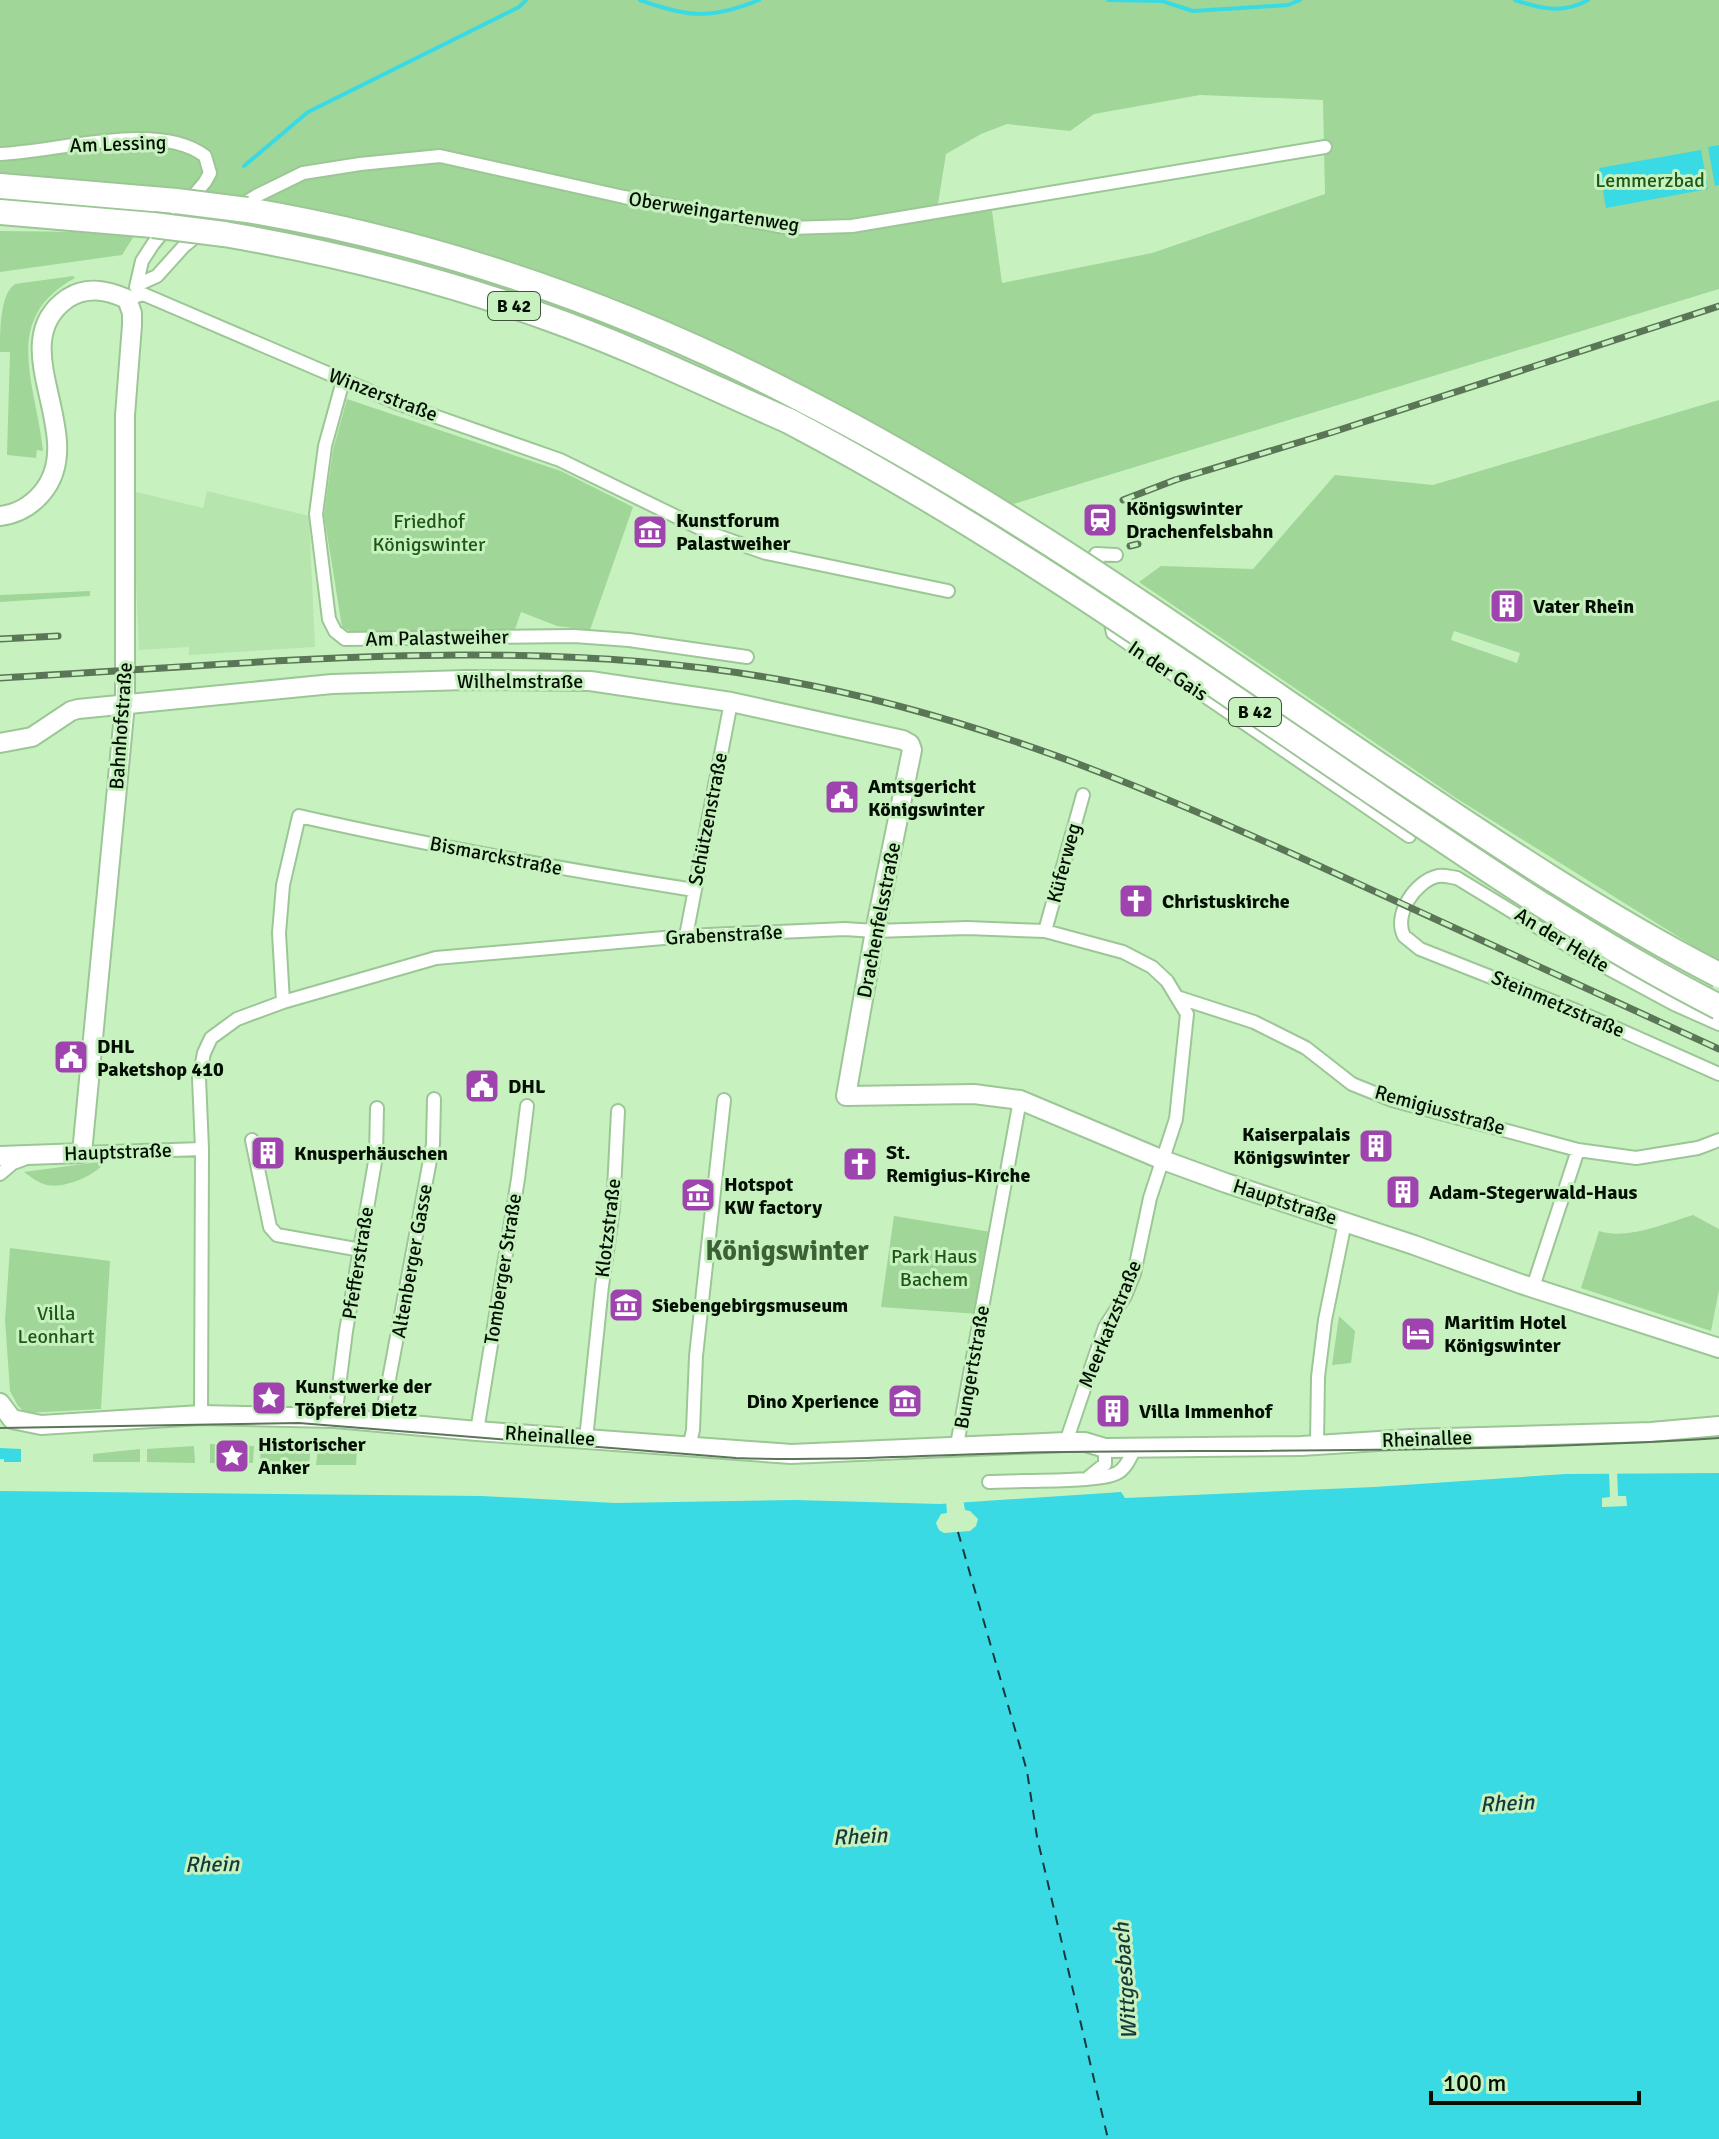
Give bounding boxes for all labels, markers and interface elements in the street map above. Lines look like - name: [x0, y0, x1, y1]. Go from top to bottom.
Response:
- street label: Am Lessing: [69, 130, 167, 158]
- park label: Lemmerzbad: [1595, 168, 1705, 193]
- street label: Oberweingartenweg: [627, 186, 801, 238]
- road number: B 42: [488, 292, 540, 320]
- street label: Winzerstraße: [325, 363, 441, 427]
- place label: Königswinter Drachenfelsbahn: [1126, 496, 1273, 544]
- station icon: Königswinter Drachenfelsbahn: [1081, 501, 1119, 539]
- place label: Kunstforum Palastweiher: [676, 508, 791, 556]
- park label: Friedhof Königswinter: [373, 509, 486, 557]
- museum icon: Kunstforum Palastweiher: [631, 513, 669, 551]
- building icon: Vater Rhein: [1488, 587, 1526, 625]
- place label: Vater Rhein: [1533, 594, 1634, 619]
- street label: Am Palastweiher: [365, 624, 510, 652]
- street label: In der Gais: [1123, 635, 1213, 707]
- street label: Bahnhofstraße: [104, 662, 138, 790]
- street label: Wilhelmstraße: [457, 669, 583, 694]
- road number: B 42: [1229, 698, 1281, 726]
- street label: Schützenstraße: [683, 750, 733, 888]
- place label: Amtsgericht Königswinter: [868, 774, 985, 822]
- public building icon: Amtsgericht Königswinter: [823, 778, 861, 816]
- street label: Küferweg: [1041, 820, 1087, 906]
- street label: Bismarckstraße: [428, 831, 564, 881]
- street label: Drachenfelsstraße: [852, 840, 906, 1000]
- church icon: Christuskirche: [1117, 882, 1155, 920]
- place label: Christuskirche: [1162, 889, 1290, 914]
- street label: An der Helte: [1510, 902, 1614, 978]
- street label: Grabenstraße: [665, 919, 783, 951]
- street label: Steinmetzstraße: [1488, 965, 1628, 1043]
- place label: DHL Paketshop 410: [97, 1034, 224, 1082]
- public building icon: DHL Paketshop 410: [52, 1038, 90, 1076]
- public building icon: DHL: [463, 1067, 501, 1105]
- place label: DHL: [508, 1074, 546, 1099]
- street label: Remigiusstraße: [1372, 1079, 1508, 1141]
- place label: Kaiserpalais Königswinter: [1233, 1122, 1350, 1170]
- building icon: Kaiserpalais Königswinter: [1357, 1127, 1395, 1165]
- building icon: Knusperhäuschen: [249, 1134, 287, 1172]
- street label: Hauptstraße: [64, 1138, 172, 1166]
- place label: St. Remigius-Kirche: [886, 1140, 1030, 1188]
- place label: Knusperhäuschen: [294, 1141, 448, 1166]
- church icon: St. Remigius-Kirche: [841, 1145, 879, 1183]
- place label: Hotspot KW factory: [724, 1172, 822, 1220]
- street label: Hauptstraße: [1230, 1173, 1340, 1231]
- building icon: Adam-Stegerwald-Haus: [1384, 1173, 1422, 1211]
- museum icon: Hotspot KW factory: [679, 1176, 717, 1214]
- street label: Klotzstraße: [590, 1177, 626, 1279]
- place label: Adam-Stegerwald-Haus: [1429, 1180, 1638, 1205]
- street label: Altenberger Gasse: [386, 1182, 438, 1340]
- street label: Tomberger Straße: [479, 1192, 527, 1346]
- street label: Pfefferstraße: [337, 1205, 379, 1321]
- district label: Königswinter: [705, 1234, 870, 1268]
- park label: Park Haus Bachem: [891, 1244, 977, 1292]
- street label: Meerkatzstraße: [1073, 1257, 1147, 1391]
- museum icon: Siebengebirgsmuseum: [607, 1286, 645, 1324]
- place label: Siebengebirgsmuseum: [652, 1293, 848, 1318]
- park label: Villa Leonhart: [17, 1301, 95, 1349]
- street label: Bungertstraße: [949, 1303, 995, 1431]
- place label: Maritim Hotel Königswinter: [1444, 1310, 1567, 1358]
- hotel icon: Maritim Hotel Königswinter: [1399, 1315, 1437, 1353]
- place label: Kunstwerke der Töpferei Dietz: [295, 1374, 432, 1422]
- place icon: Kunstwerke der Töpferei Dietz: [250, 1379, 288, 1417]
- museum icon: Dino Xperience: [886, 1382, 924, 1420]
- place label: Dino Xperience: [746, 1389, 879, 1414]
- building icon: Villa Immenhof: [1094, 1392, 1132, 1430]
- place label: Villa Immenhof: [1139, 1399, 1274, 1424]
- street label: Rheinallee: [504, 1420, 596, 1452]
- street label: Rheinallee: [1381, 1425, 1473, 1453]
- place label: Historischer Anker: [258, 1432, 366, 1480]
- place icon: Historischer Anker: [213, 1437, 251, 1475]
- water label: Rhein: [1479, 1788, 1536, 1818]
- water label: Rhein: [832, 1821, 889, 1851]
- water label: Rhein: [185, 1850, 240, 1878]
- water label: Wittgesbach: [1107, 1921, 1143, 2040]
- scale bar: [1431, 2055, 1639, 2105]
- text: 100 m: [1443, 2068, 1506, 2098]

